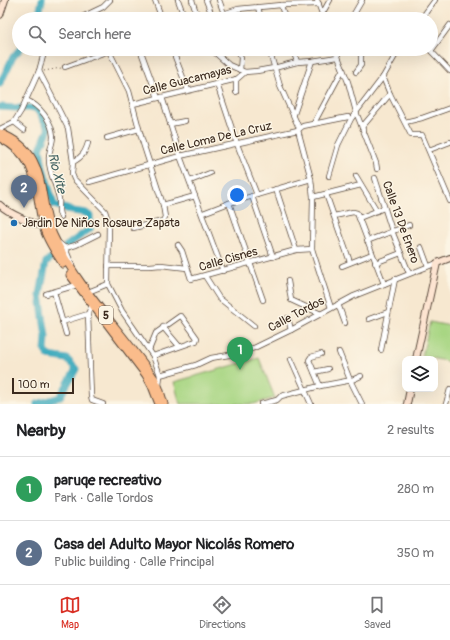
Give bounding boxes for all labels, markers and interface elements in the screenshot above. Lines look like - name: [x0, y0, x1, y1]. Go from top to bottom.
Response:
- search box: [12, 12, 438, 56]
- icon: search: [26, 23, 48, 45]
- text: Search here: [58, 25, 131, 44]
- street label: Calle Guacamayas: [141, 62, 234, 99]
- street label: Calle Loma De La Cruz: [159, 118, 273, 159]
- water label: Rio Xite: [44, 151, 70, 197]
- pin: 2: [11, 175, 37, 208]
- street label: Calle 13 De Enero: [379, 179, 423, 266]
- your location: [227, 185, 247, 205]
- place label: Jardin De Niños Rosaura Zapata: [22, 216, 180, 231]
- marker: Jardin De Niños Rosaura Zapata: [9, 218, 19, 228]
- street label: Calle Cisnes: [197, 244, 260, 275]
- street label: Calle Tordos: [266, 293, 327, 335]
- road number: 5: [99, 306, 113, 324]
- pin: 1: [227, 337, 253, 370]
- map controls: [402, 356, 438, 392]
- button: layers: [402, 356, 438, 392]
- scale bar: [12, 376, 74, 395]
- text: 100 m: [18, 378, 49, 391]
- text: Nearby: [16, 420, 65, 441]
- text: 2 results: [387, 422, 434, 438]
- text: paruqe recreativo: [54, 471, 162, 490]
- text: 1: [26, 481, 32, 497]
- text: 280 m: [397, 481, 434, 497]
- text: Park · Calle Tordos: [54, 490, 153, 506]
- text: Casa del Adulto Mayor Nicolás Romero: [54, 535, 294, 554]
- text: 2: [25, 545, 33, 561]
- text: 350 m: [396, 545, 434, 561]
- text: Public building · Calle Principal: [54, 554, 214, 570]
- tab: Map: [59, 594, 81, 631]
- tab: Directions: [199, 594, 246, 631]
- tab: Saved: [364, 594, 391, 631]

